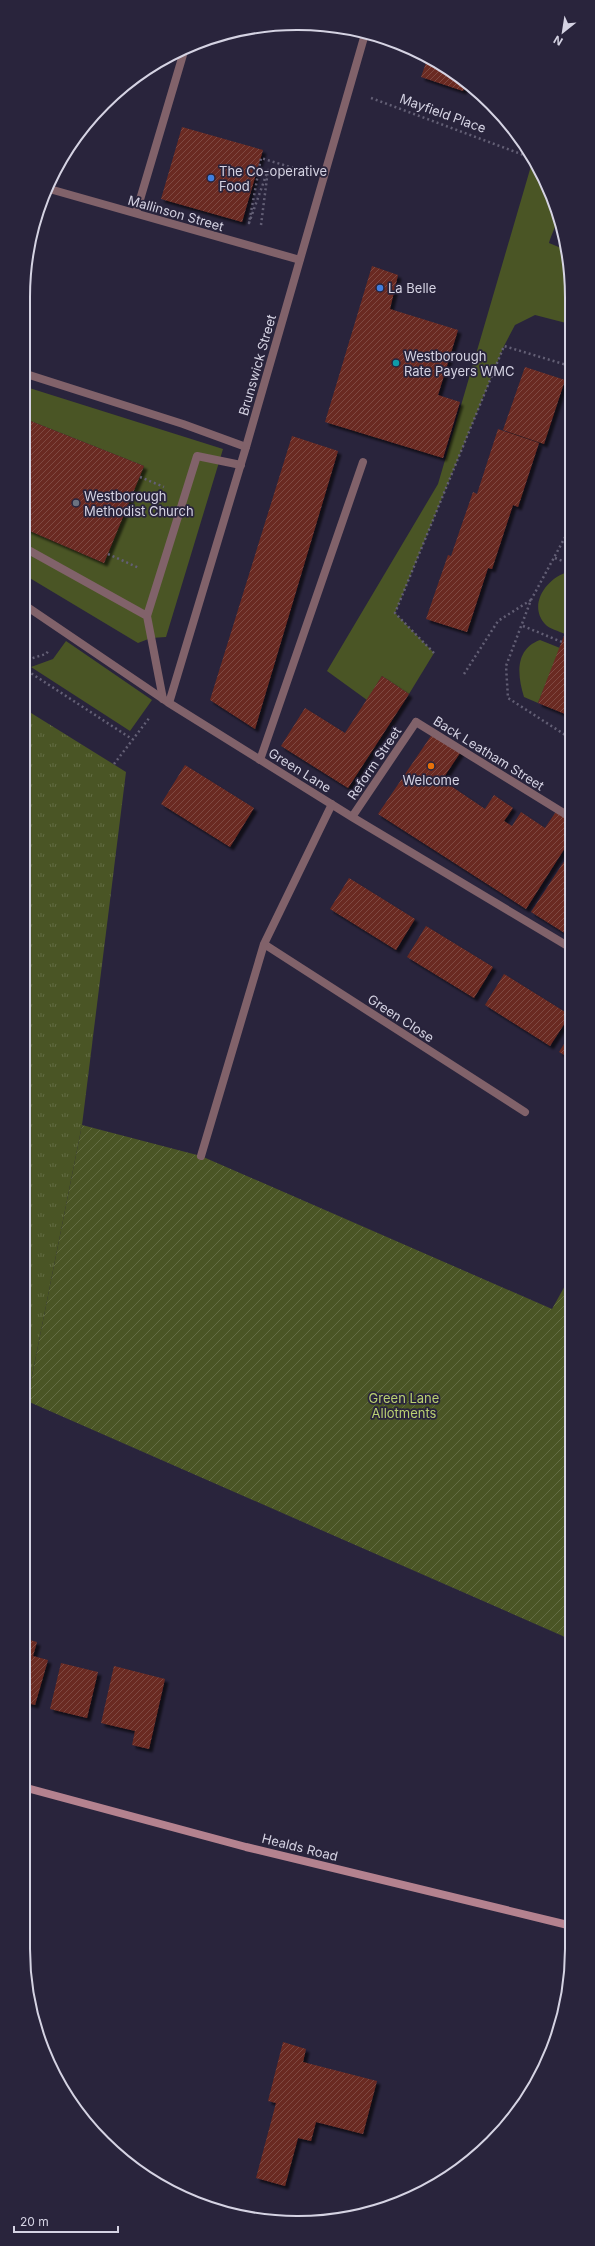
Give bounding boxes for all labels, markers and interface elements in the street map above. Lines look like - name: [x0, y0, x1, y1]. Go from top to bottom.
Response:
- north arrow: [543, 12, 583, 52]
- text: N: [551, 33, 565, 49]
- street label: Mayfield Place: [398, 90, 488, 136]
- place label: The Co-operative Food: [219, 163, 327, 194]
- marker: The Co-operative Food: [206, 173, 216, 183]
- street label: Mallinson Street: [126, 192, 226, 234]
- place label: La Belle: [388, 280, 436, 296]
- marker: La Belle: [375, 283, 385, 293]
- street label: Brunswick Street: [235, 313, 279, 417]
- place label: Westborough Rate Payers WMC: [404, 348, 514, 379]
- marker: Westborough Rate Payers WMC: [391, 358, 401, 368]
- place label: Westborough Methodist Church: [84, 488, 194, 519]
- marker: Westborough Methodist Church: [71, 498, 81, 508]
- street label: Back Leatham Street: [431, 712, 547, 794]
- street label: Reform Street: [344, 723, 404, 803]
- street label: Green Lane: [266, 744, 334, 796]
- marker: Welcome: [426, 761, 436, 771]
- place label: Welcome: [402, 772, 460, 788]
- street label: Green Close: [365, 991, 437, 1045]
- park label: Green Lane Allotments: [369, 1390, 439, 1421]
- street label: Healds Road: [260, 1830, 340, 1864]
- scale bar: [14, 2208, 118, 2234]
- text: 20 m: [20, 2214, 49, 2229]

